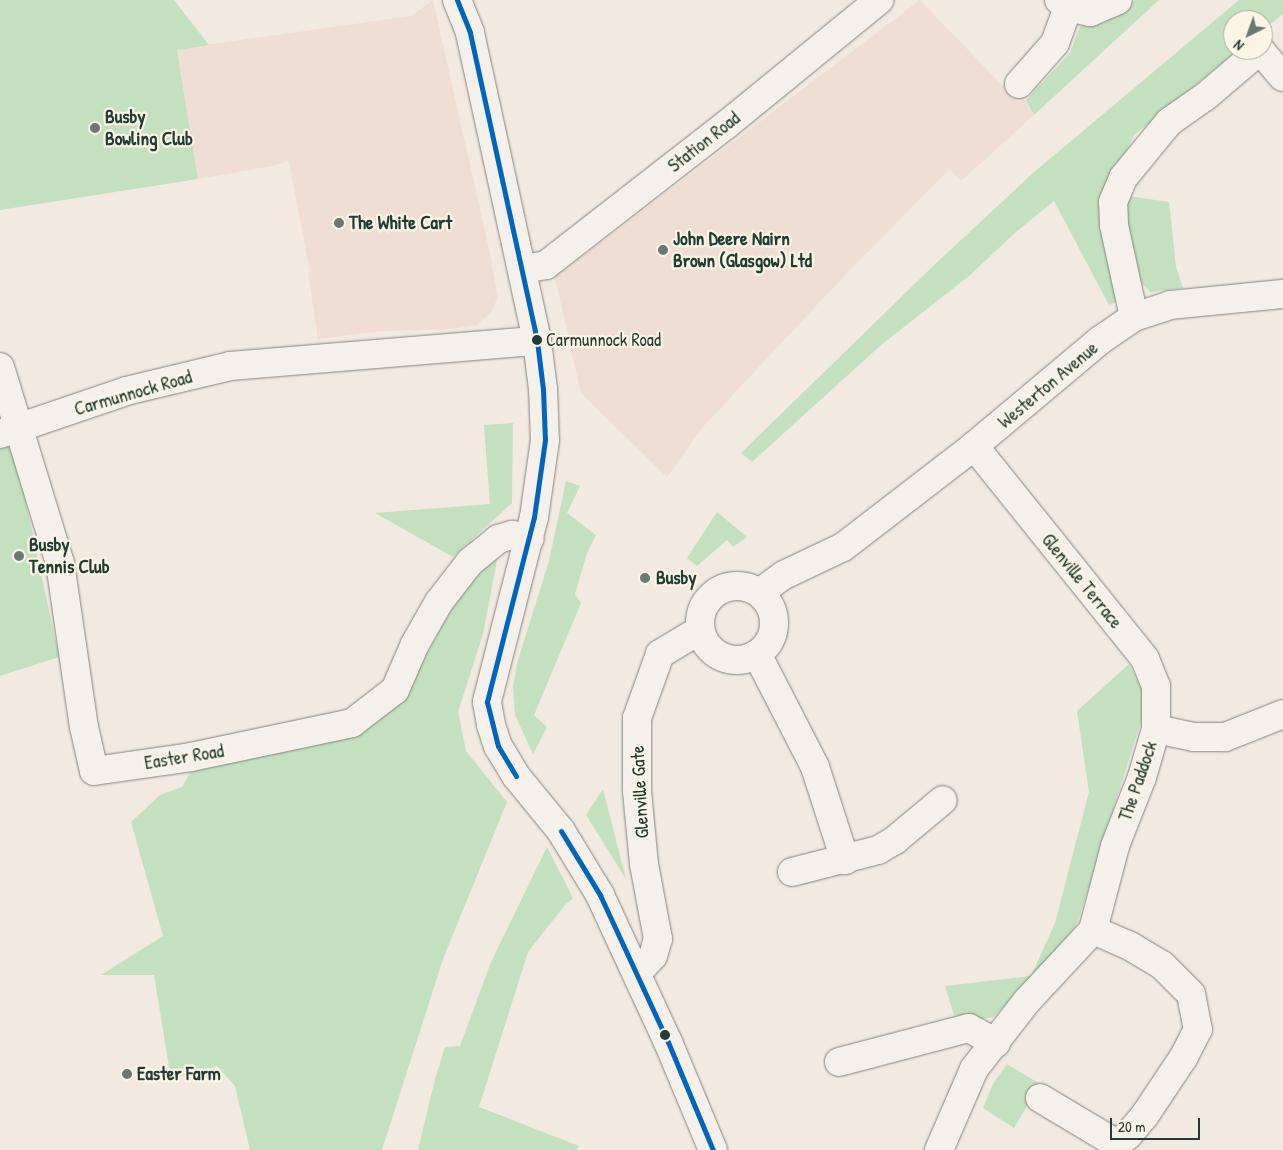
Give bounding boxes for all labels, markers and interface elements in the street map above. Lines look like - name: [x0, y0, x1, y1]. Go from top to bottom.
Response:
- north arrow: [1223, 10, 1273, 60]
- text: N: [1229, 36, 1247, 55]
- place label: Busby Bowling Club: [105, 106, 193, 150]
- street label: Station Road: [663, 107, 745, 177]
- marker: Busby Bowling Club: [89, 122, 101, 134]
- place label: The White Cart: [349, 212, 452, 234]
- marker: The White Cart: [333, 217, 345, 229]
- place label: John Deere Nairn Brown (Glasgow) Ltd: [673, 228, 812, 272]
- marker: John Deere Nairn Brown (Glasgow) Ltd: [657, 244, 669, 256]
- place label: Carmunnock Road: [546, 329, 661, 351]
- marker: Carmunnock Road: [532, 335, 542, 345]
- street label: Westerton Avenue: [993, 337, 1103, 433]
- street label: Carmunnock Road: [72, 365, 194, 421]
- street label: Glenville Terrace: [1037, 529, 1127, 633]
- place label: Busby Tennis Club: [29, 534, 109, 578]
- marker: Busby Tennis Club: [13, 550, 25, 562]
- place label: Busby: [656, 567, 696, 589]
- marker: Busby: [638, 571, 652, 585]
- street label: The Paddock: [1114, 738, 1162, 824]
- street label: Easter Road: [143, 739, 225, 775]
- street label: Glenville Gate: [626, 745, 654, 839]
- unlabelled marker: [660, 1030, 670, 1040]
- place label: Easter Farm: [137, 1063, 221, 1085]
- marker: Easter Farm: [121, 1068, 133, 1080]
- scale bar: [1113, 1108, 1203, 1140]
- text: 20 m: [1118, 1116, 1145, 1137]

